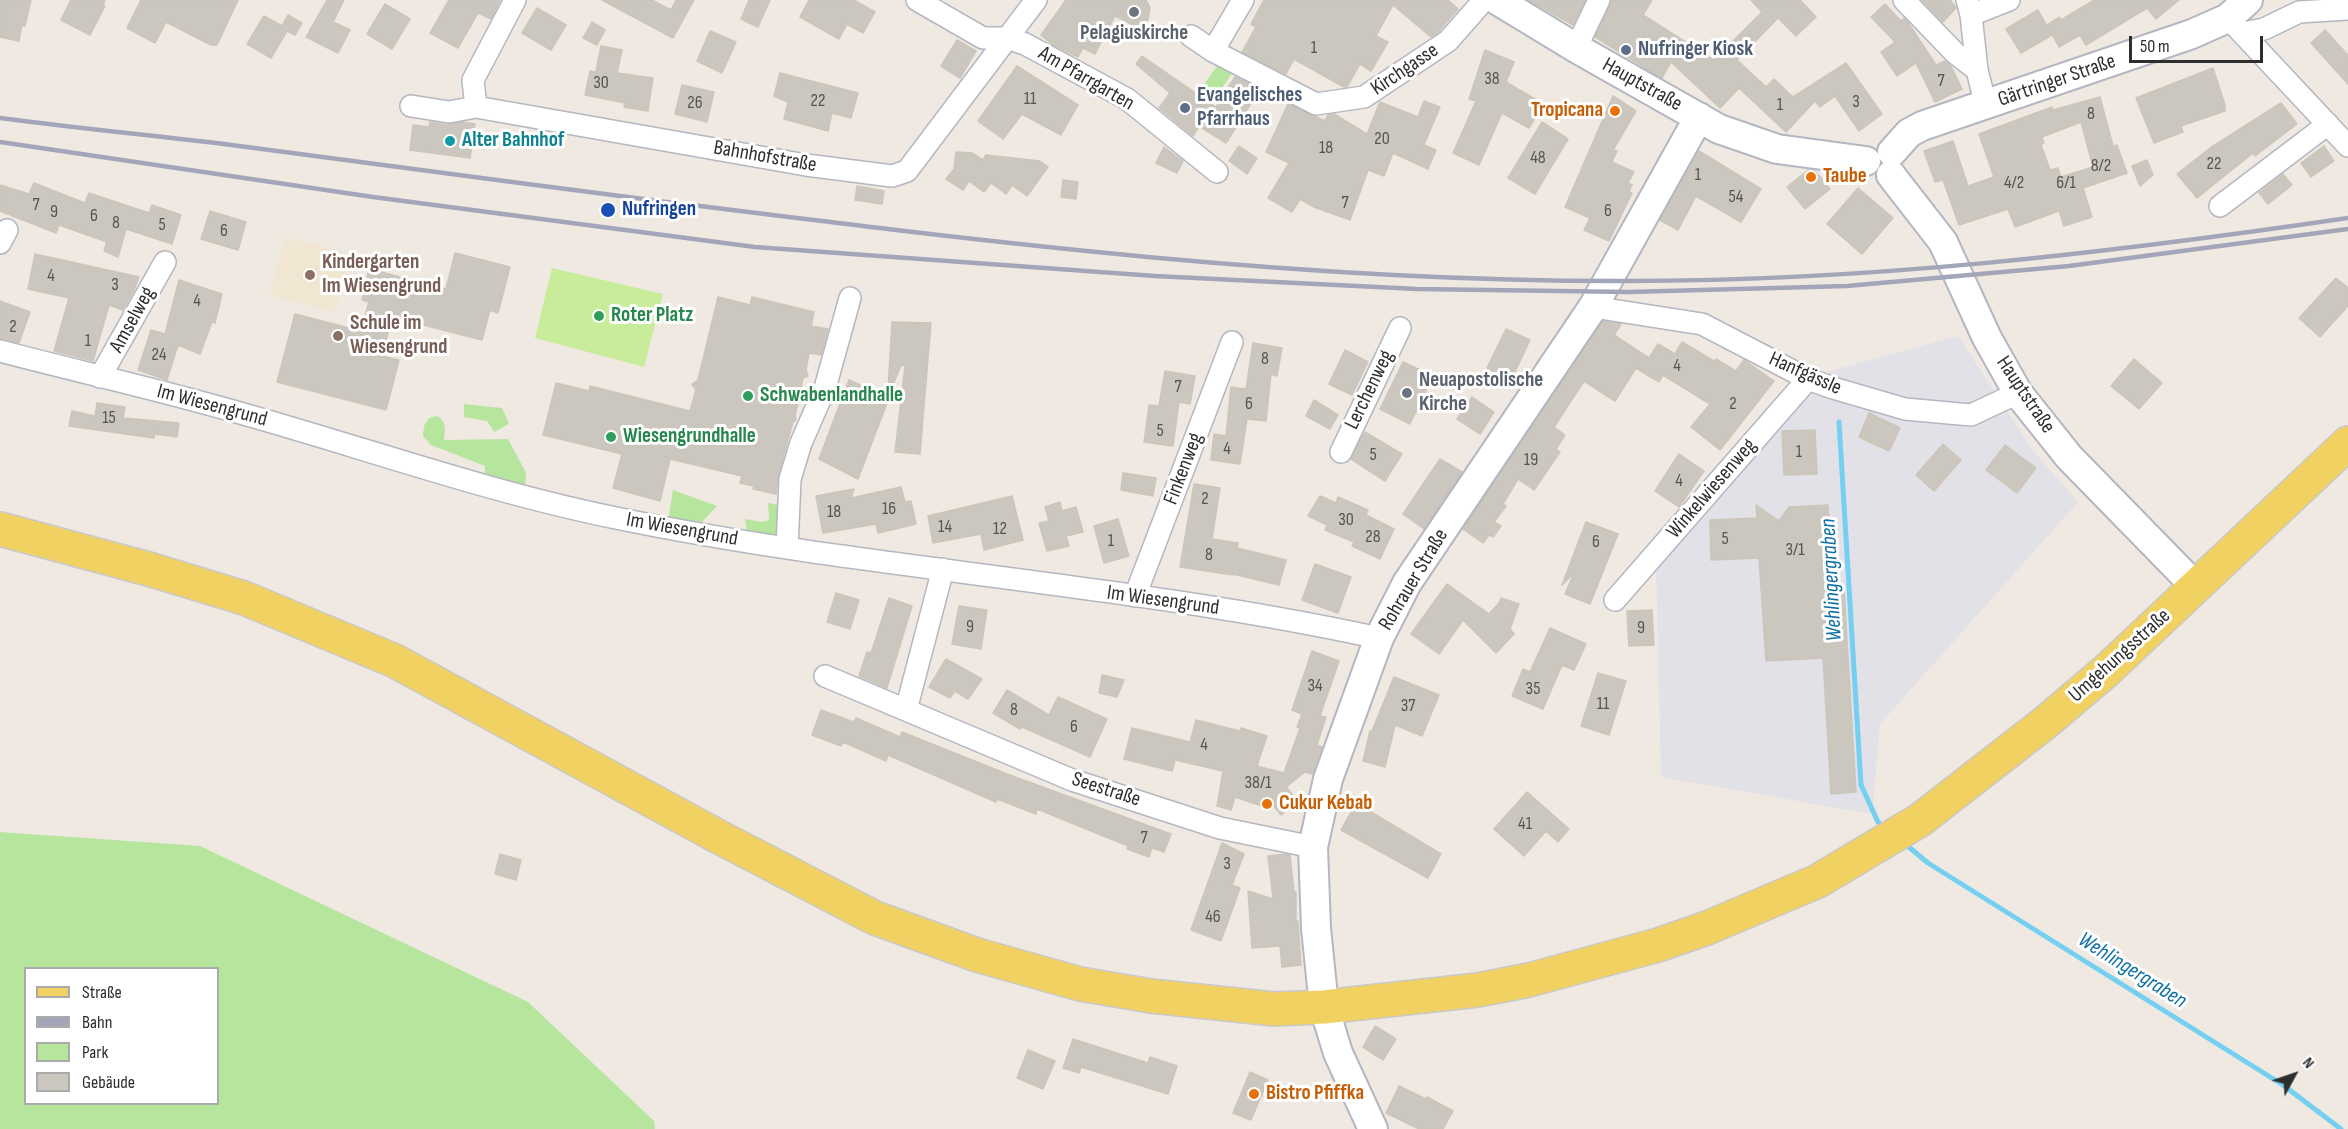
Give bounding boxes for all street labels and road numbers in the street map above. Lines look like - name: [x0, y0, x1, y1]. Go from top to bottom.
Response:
- street label: Kirchgasse: [1366, 38, 1444, 102]
- street label: Am Pfarrgarten: [1033, 41, 1139, 117]
- street label: Gärtringer Straße: [1995, 49, 2119, 113]
- street label: Hauptstraße: [1598, 53, 1686, 117]
- street label: Bahnhofstraße: [712, 136, 818, 178]
- street label: Amselweg: [105, 283, 161, 357]
- street label: Lerchenweg: [1340, 346, 1400, 434]
- street label: Hanfgässle: [1765, 347, 1845, 401]
- street label: Hauptstraße: [1990, 352, 2060, 438]
- street label: Im Wiesengrund: [154, 379, 270, 433]
- street label: Finkenweg: [1159, 430, 1209, 508]
- street label: Winkelwiesenweg: [1662, 434, 1762, 544]
- street label: Im Wiesengrund: [624, 508, 740, 552]
- street label: Rohrauer Straße: [1374, 525, 1454, 635]
- street label: Im Wiesengrund: [1105, 581, 1221, 621]
- street label: Umgehungsstraße: [2064, 604, 2176, 708]
- street label: Seestraße: [1068, 767, 1144, 813]

